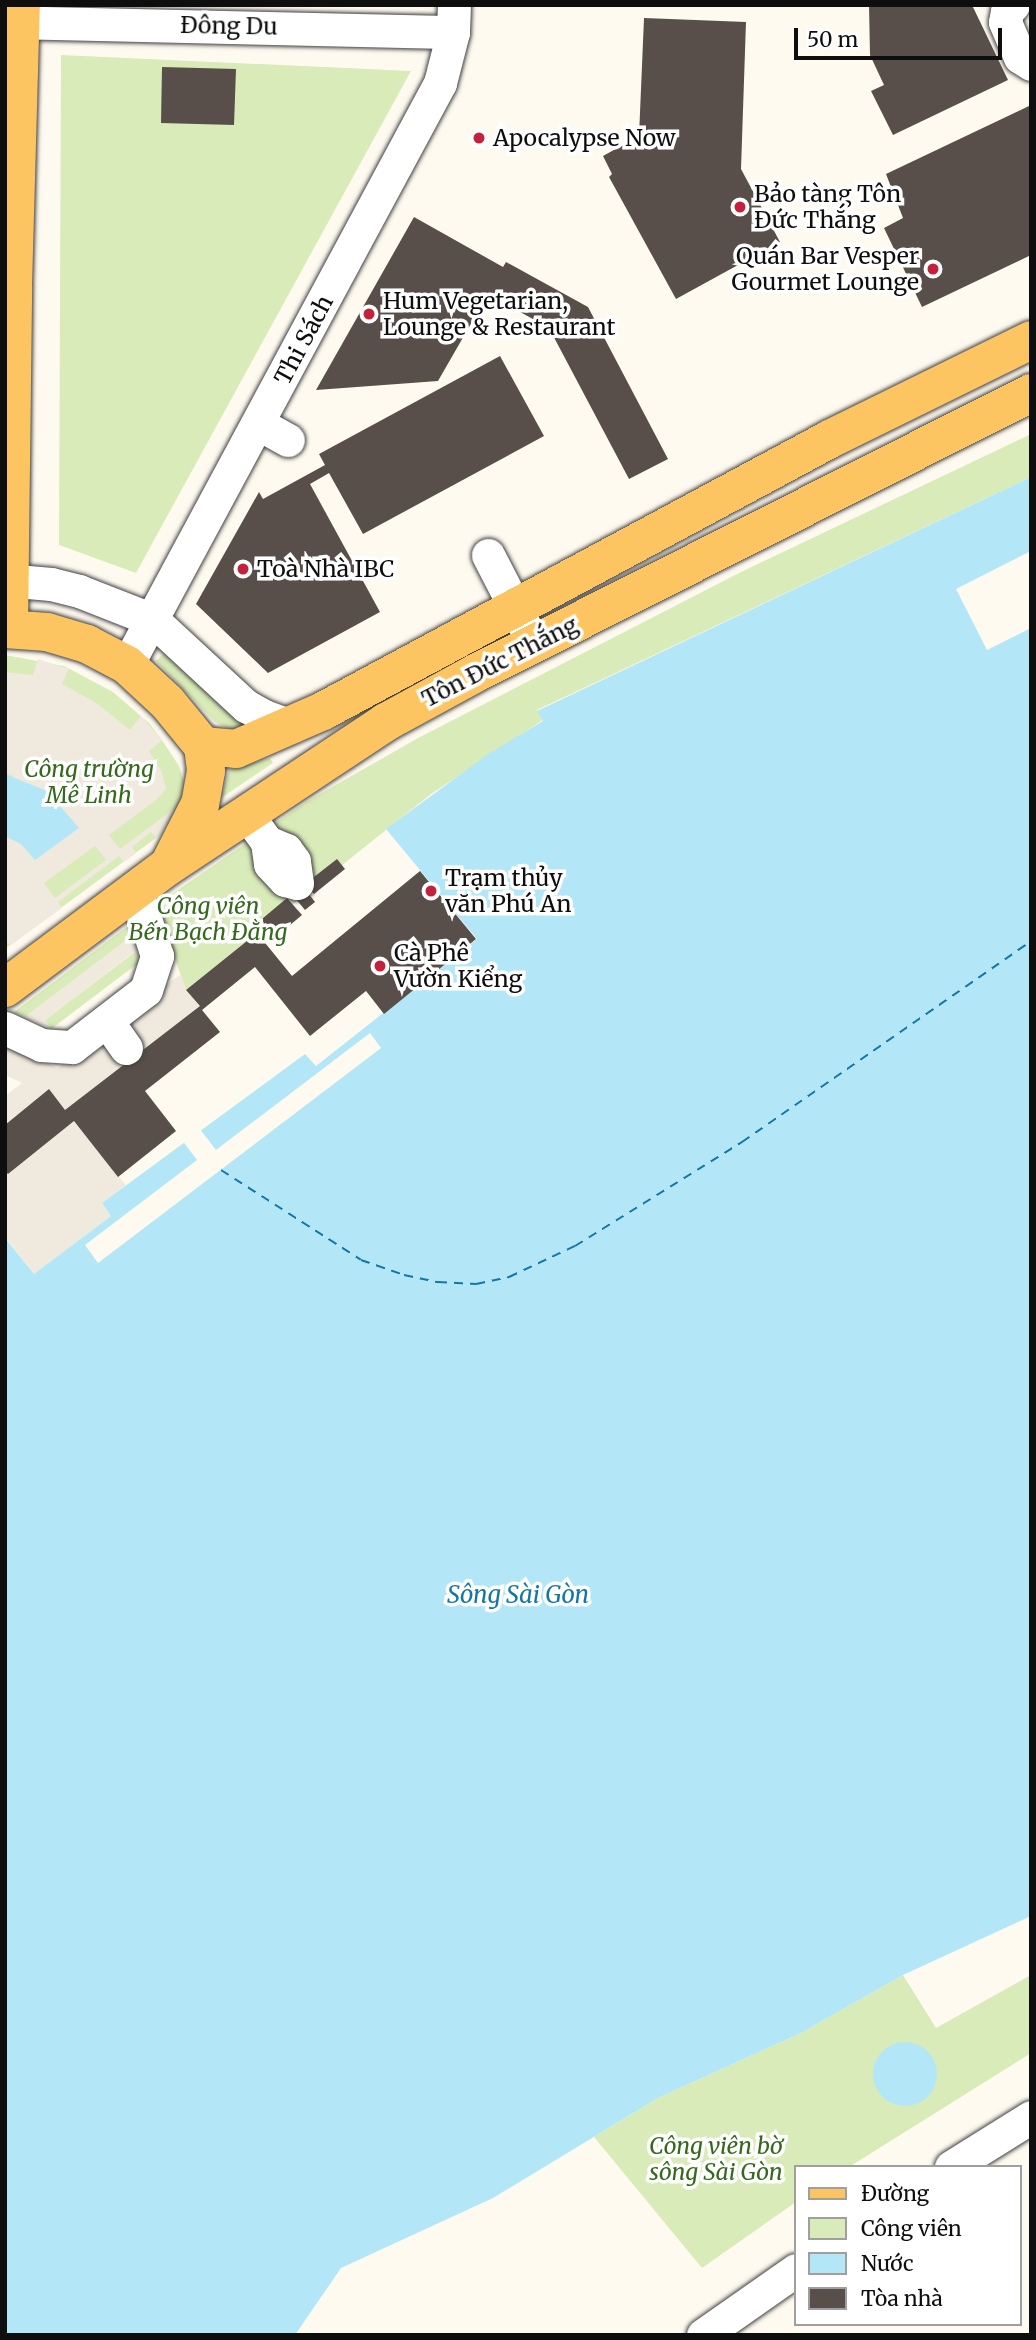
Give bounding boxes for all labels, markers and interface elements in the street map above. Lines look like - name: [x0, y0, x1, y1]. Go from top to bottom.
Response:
- street label: Đông Du: [180, 11, 278, 41]
- scale bar: [798, 14, 1006, 58]
- text: 50 m: [807, 26, 858, 53]
- place label: Apocalypse Now: [493, 124, 675, 152]
- marker: Apocalypse Now: [471, 130, 487, 146]
- place label: Bảo tàng Tôn Đức Thắng: [754, 180, 901, 234]
- marker: Bảo tàng Tôn Đức Thắng: [732, 199, 748, 215]
- place label: Quán Bar Vesper Gourmet Lounge: [732, 242, 919, 296]
- marker: Quán Bar Vesper Gourmet Lounge: [925, 261, 941, 277]
- place label: Hum Vegetarian, Lounge & Restaurant: [383, 287, 615, 341]
- street label: Thi Sách: [269, 291, 339, 389]
- marker: Hum Vegetarian, Lounge & Restaurant: [361, 306, 377, 322]
- place label: Toà Nhà IBC: [257, 555, 394, 583]
- marker: Toà Nhà IBC: [235, 561, 251, 577]
- street label: Tôn Đức Thắng: [417, 611, 583, 713]
- park label: Công trường Mê Linh: [24, 755, 154, 809]
- place label: Trạm thủy văn Phú An: [445, 864, 572, 918]
- marker: Trạm thủy văn Phú An: [423, 883, 439, 899]
- park label: Công viên Bến Bạch Đằng: [129, 892, 287, 946]
- place label: Cà Phê Vườn Kiểng: [394, 939, 522, 993]
- marker: Cà Phê Vườn Kiểng: [372, 958, 388, 974]
- water label: Sông Sài Gòn: [447, 1581, 589, 1609]
- park label: Công viên bờ sông Sài Gòn: [649, 2132, 783, 2186]
- legend: [794, 2165, 1022, 2326]
- text: Đường: [861, 2180, 929, 2207]
- text: Công viên: [861, 2215, 962, 2242]
- text: Nước: [861, 2250, 914, 2277]
- text: Tòa nhà: [861, 2285, 943, 2312]

